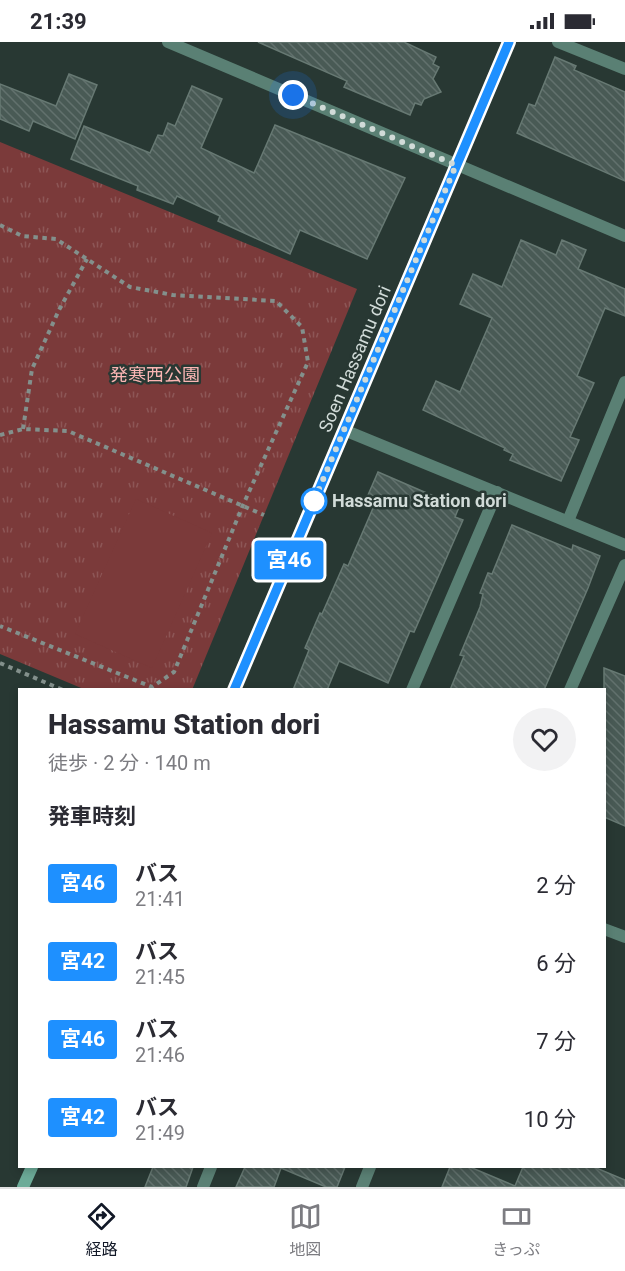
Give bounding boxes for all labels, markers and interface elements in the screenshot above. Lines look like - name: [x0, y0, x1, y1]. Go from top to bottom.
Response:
- text: 21:39: [30, 9, 87, 34]
- your location: [278, 80, 308, 110]
- street label: Soen Hassamu dori: [314, 282, 395, 435]
- park label: 発寒西公園: [110, 364, 200, 385]
- marker: Hassamu Station dori: [301, 488, 327, 514]
- place label: Hassamu Station dori: [332, 490, 507, 511]
- line badge: 宮46: [254, 540, 324, 580]
- text: 宮46: [266, 548, 312, 572]
- text: Hassamu Station dori: [48, 708, 320, 741]
- button: heart: [513, 708, 576, 771]
- text: 徒歩 · 2 分 · 140 m: [48, 751, 211, 775]
- text: 発車時刻: [48, 804, 136, 829]
- text: バス: [135, 861, 179, 886]
- text: 宮46: [60, 871, 105, 895]
- text: 2 分: [536, 873, 576, 898]
- text: 21:41: [135, 887, 185, 911]
- text: バス: [135, 939, 179, 964]
- text: 宮42: [60, 949, 105, 973]
- text: 6 分: [536, 951, 576, 976]
- text: 21:45: [135, 965, 185, 989]
- text: バス: [135, 1017, 179, 1042]
- text: 宮46: [60, 1027, 105, 1051]
- text: 7 分: [536, 1029, 576, 1054]
- text: 21:46: [135, 1043, 185, 1067]
- text: バス: [135, 1095, 179, 1120]
- text: 宮42: [60, 1105, 105, 1129]
- text: 10 分: [524, 1107, 576, 1132]
- text: 21:49: [135, 1121, 185, 1145]
- tab: 経路: [85, 1200, 118, 1260]
- tab: 地図: [289, 1200, 322, 1260]
- tab: きっぷ: [492, 1200, 540, 1260]

